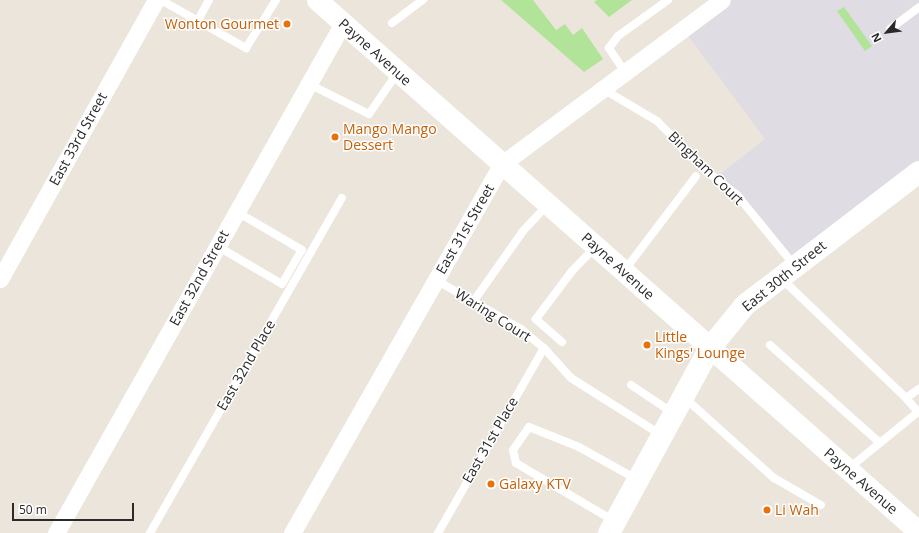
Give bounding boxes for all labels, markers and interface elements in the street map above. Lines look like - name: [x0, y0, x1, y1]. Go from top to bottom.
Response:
- north arrow: [867, 12, 907, 52]
- street label: Payne Avenue: [335, 15, 415, 89]
- place label: Wonton Gourmet: [165, 16, 279, 32]
- marker: Wonton Gourmet: [282, 19, 292, 29]
- text: N: [867, 30, 885, 45]
- street label: East 33rd Street: [45, 89, 111, 189]
- place label: Mango Mango Dessert: [343, 121, 437, 154]
- street label: Bingham Court: [665, 128, 747, 208]
- marker: Mango Mango Dessert: [330, 132, 340, 142]
- street label: East 31st Street: [432, 181, 498, 277]
- street label: East 32nd Street: [166, 227, 232, 329]
- street label: Payne Avenue: [578, 229, 658, 303]
- street label: East 30th Street: [739, 237, 829, 315]
- street label: Waring Court: [452, 285, 534, 345]
- street label: East 32nd Place: [213, 317, 279, 413]
- place label: Little Kings' Lounge: [655, 329, 745, 362]
- marker: Little Kings' Lounge: [642, 340, 652, 350]
- street label: East 31st Place: [459, 394, 521, 486]
- street label: Payne Avenue: [821, 444, 901, 518]
- place label: Galaxy KTV: [499, 476, 571, 492]
- marker: Galaxy KTV: [486, 479, 496, 489]
- scale bar: [14, 495, 136, 521]
- text: 50 m: [19, 501, 47, 518]
- place label: Li Wah: [775, 502, 819, 518]
- marker: Li Wah: [762, 505, 772, 515]

